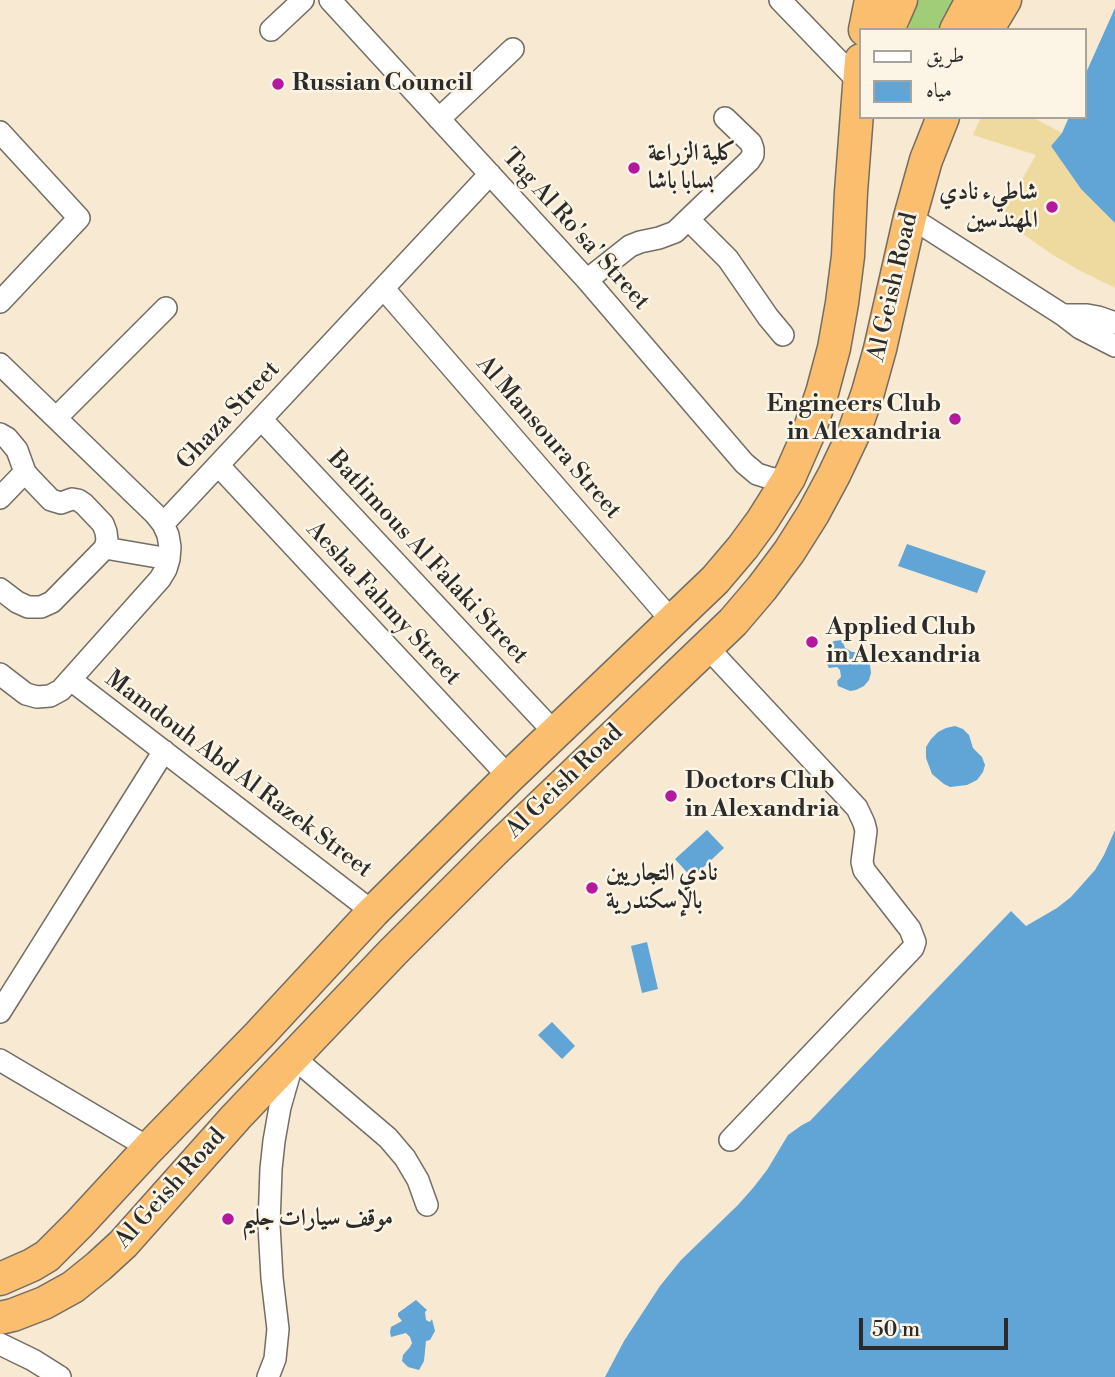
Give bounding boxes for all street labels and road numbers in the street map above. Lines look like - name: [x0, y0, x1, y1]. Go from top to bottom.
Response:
- street label: Tag Al Ro'sa' Street: [495, 143, 655, 317]
- street label: Al Geish Road: [863, 210, 925, 364]
- street label: Al Mansoura Street: [469, 351, 627, 525]
- street label: Ghaza Street: [171, 356, 287, 476]
- street label: Batlimous Al Falaki Street: [321, 445, 533, 671]
- street label: Aesha Fahmy Street: [300, 516, 466, 692]
- street label: Mamdouh Abd Al Razek Street: [99, 665, 377, 885]
- street label: Al Geish Road: [500, 719, 630, 845]
- street label: Al Geish Road: [110, 1123, 232, 1255]

